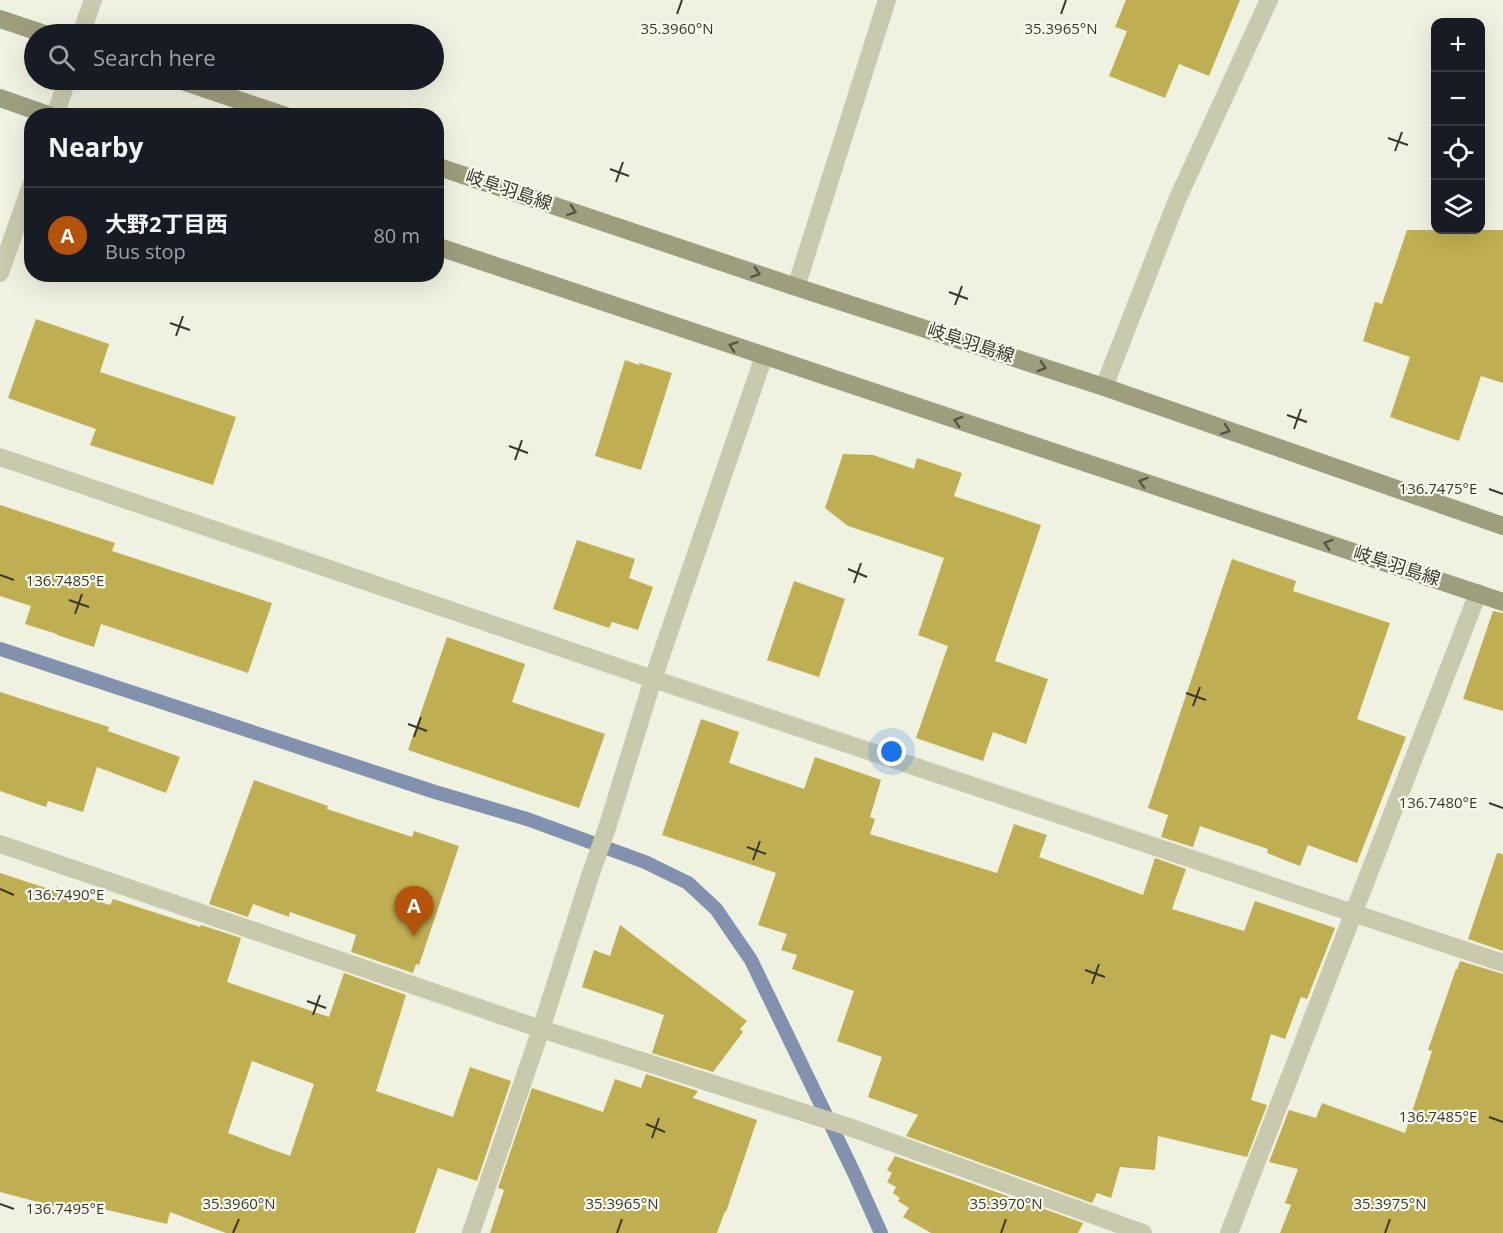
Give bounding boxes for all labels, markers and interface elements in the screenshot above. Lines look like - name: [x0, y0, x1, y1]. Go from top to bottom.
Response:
- text: 35.3960°N: [640, 18, 714, 38]
- text: 35.3965°N: [1024, 18, 1098, 38]
- map controls: [1431, 18, 1485, 234]
- button: +: [1431, 18, 1485, 72]
- search box: [24, 24, 444, 90]
- icon: search: [45, 41, 78, 74]
- text: Search here: [93, 42, 216, 72]
- button: −: [1431, 72, 1485, 126]
- button: locate: [1431, 126, 1485, 180]
- text: Nearby: [48, 129, 143, 165]
- street label: 岐阜羽島線: [463, 163, 556, 215]
- button: layers: [1431, 180, 1485, 234]
- one-way arrow: [566, 204, 577, 217]
- text: 大野2丁目西: [105, 208, 228, 238]
- text: A: [61, 222, 74, 249]
- text: 80 m: [373, 222, 420, 249]
- text: Bus stop: [105, 238, 186, 265]
- one-way arrow: [750, 266, 761, 279]
- street label: 岐阜羽島線: [925, 317, 1018, 367]
- one-way arrow: [728, 340, 739, 353]
- one-way arrow: [1036, 359, 1047, 372]
- one-way arrow: [953, 415, 964, 428]
- one-way arrow: [1220, 422, 1231, 435]
- one-way arrow: [1138, 477, 1149, 489]
- text: 136.7475°E: [1399, 478, 1477, 498]
- one-way arrow: [1323, 538, 1334, 551]
- street label: 岐阜羽島線: [1351, 540, 1444, 590]
- text: 136.7485°E: [26, 570, 104, 590]
- your location: [877, 737, 906, 766]
- text: 136.7480°E: [1399, 792, 1477, 812]
- text: 136.7490°E: [26, 884, 104, 904]
- pin: A: [394, 886, 434, 936]
- text: 136.7485°E: [1399, 1106, 1477, 1126]
- text: 35.3960°N: [202, 1193, 276, 1213]
- text: 35.3965°N: [585, 1193, 659, 1213]
- text: 35.3970°N: [969, 1193, 1043, 1213]
- text: 35.3975°N: [1353, 1193, 1427, 1213]
- text: 136.7495°E: [26, 1198, 104, 1218]

